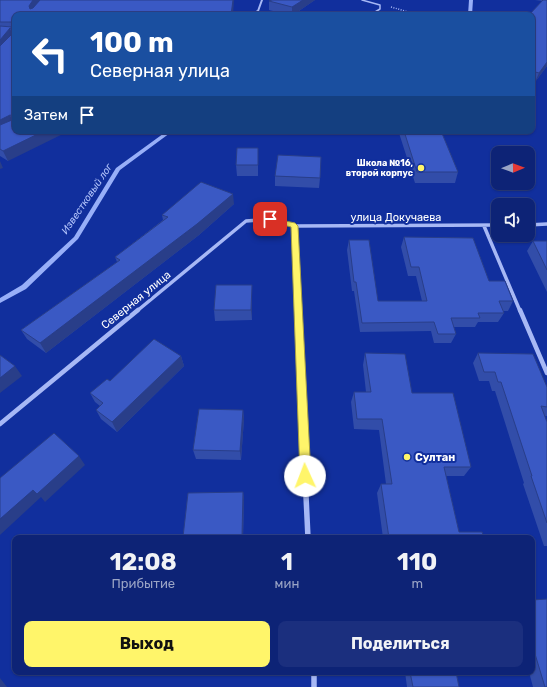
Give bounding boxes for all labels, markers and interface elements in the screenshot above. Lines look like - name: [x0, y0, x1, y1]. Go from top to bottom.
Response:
- text: 100 m: [90, 26, 174, 59]
- icon: left: [24, 28, 76, 80]
- text: Северная улица: [90, 60, 230, 82]
- icon: arrive: [76, 104, 98, 126]
- text: Затем: [24, 106, 68, 124]
- north arrow: [491, 146, 535, 190]
- map controls: [491, 146, 535, 242]
- place label: Школа №16, второй корпус: [346, 158, 414, 178]
- water label: Известковый лог: [59, 161, 115, 236]
- marker: Школа №16, второй корпус: [416, 163, 426, 173]
- button: sound: [491, 198, 535, 242]
- pin: [253, 202, 287, 236]
- icon: arrive: [259, 208, 281, 230]
- street label: улица Докучаева: [351, 211, 441, 224]
- street label: Северная улица: [99, 268, 173, 332]
- place label: Султан: [415, 451, 455, 464]
- marker: Султан: [402, 452, 412, 462]
- position arrow: [284, 455, 326, 497]
- text: 12:08: [110, 548, 177, 576]
- text: 1: [281, 548, 293, 576]
- text: 110: [397, 548, 437, 576]
- text: Прибытие: [112, 576, 175, 591]
- text: мин: [275, 576, 299, 591]
- text: m: [411, 576, 423, 591]
- button: Выход: [24, 621, 270, 667]
- button: Поделиться: [278, 621, 523, 667]

